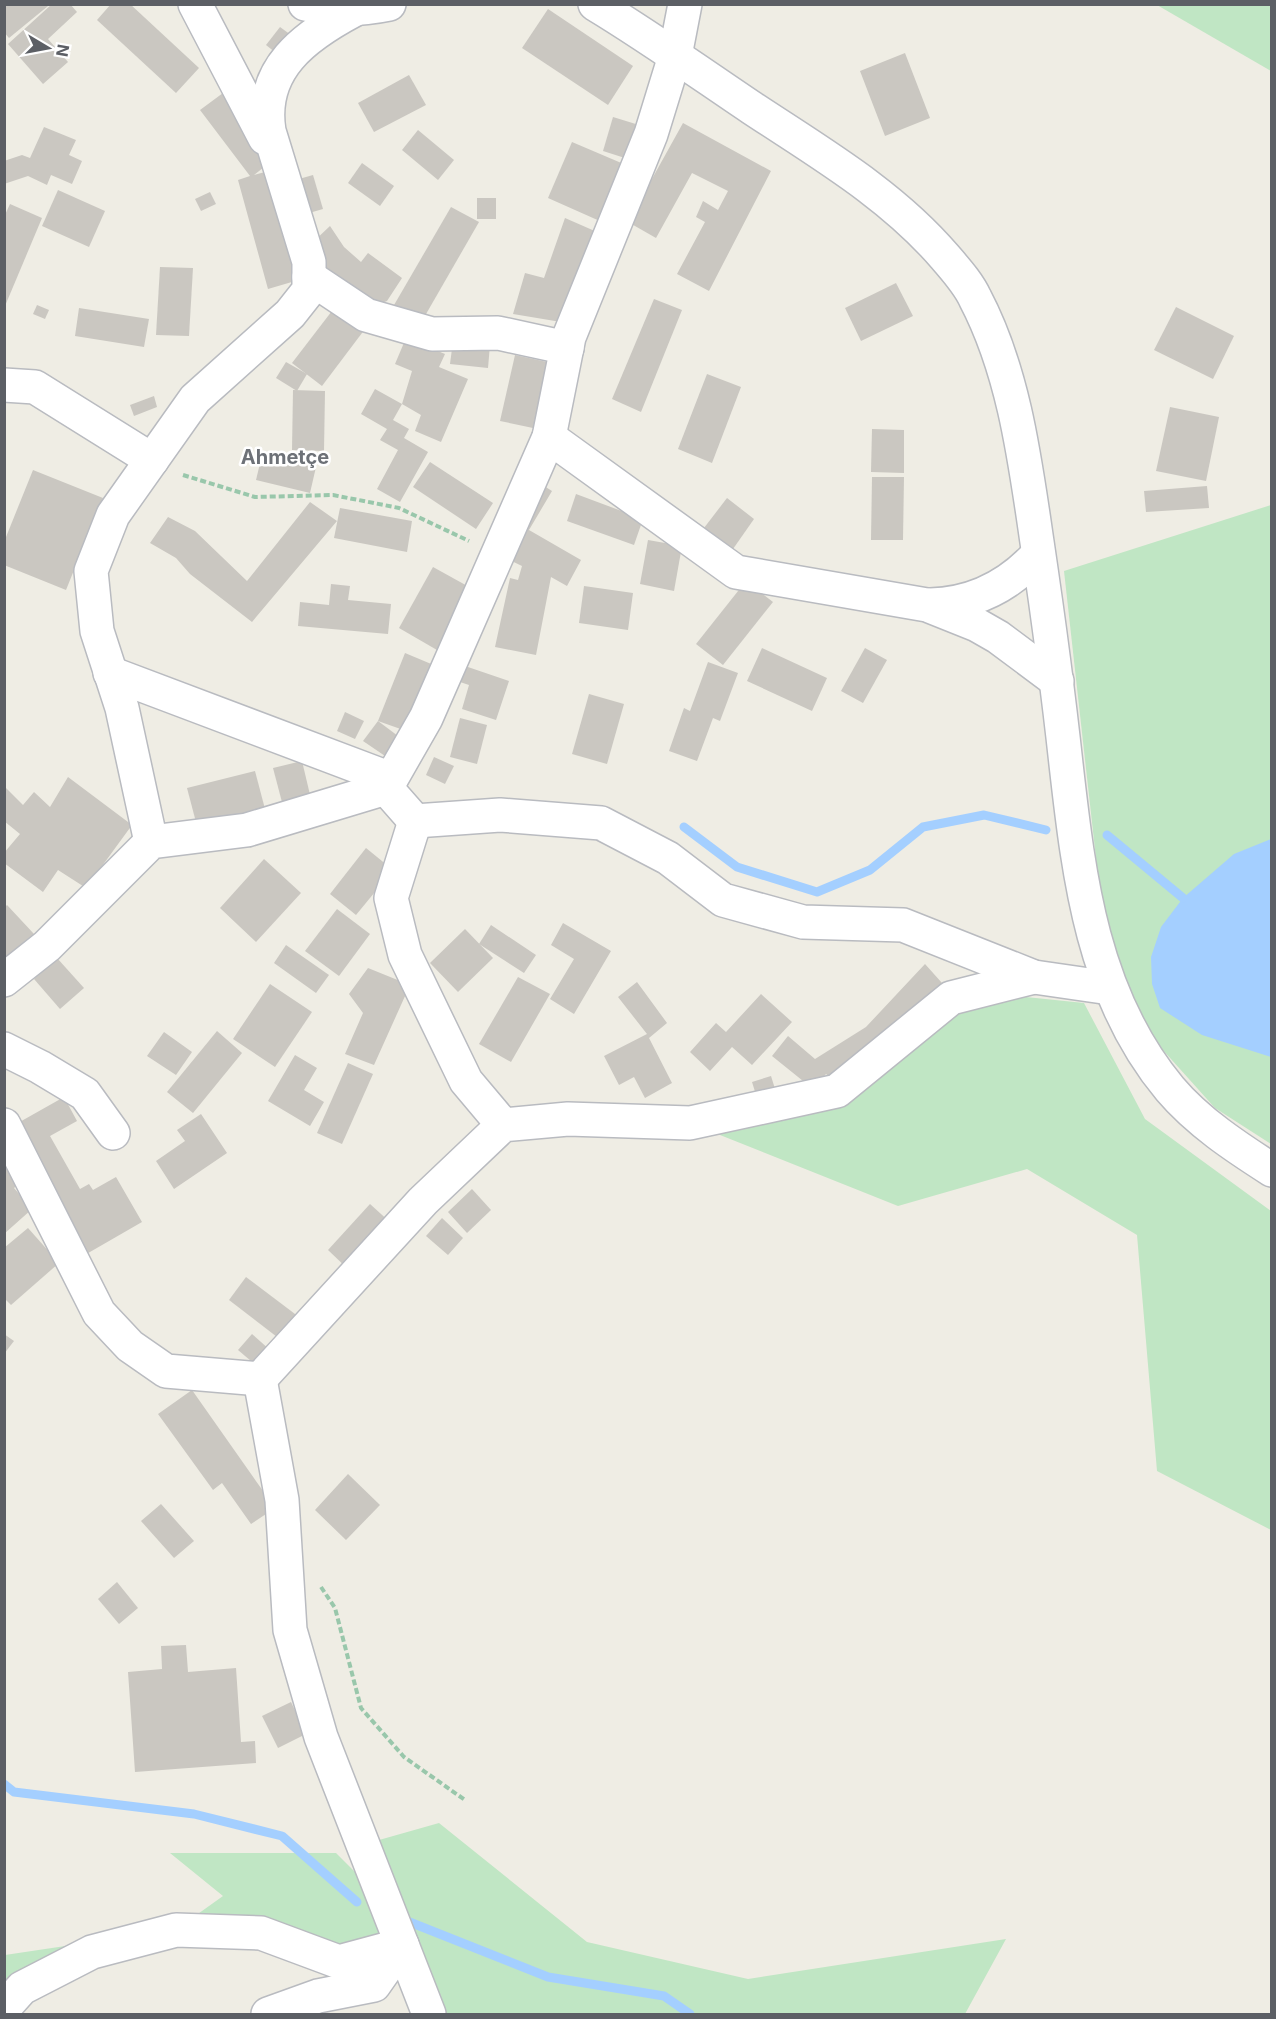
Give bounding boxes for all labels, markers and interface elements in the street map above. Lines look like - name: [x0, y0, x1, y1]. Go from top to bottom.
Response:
- north arrow: [18, 18, 78, 78]
- text: N: [52, 43, 74, 58]
- district label: Ahmetçe: [241, 445, 329, 469]

